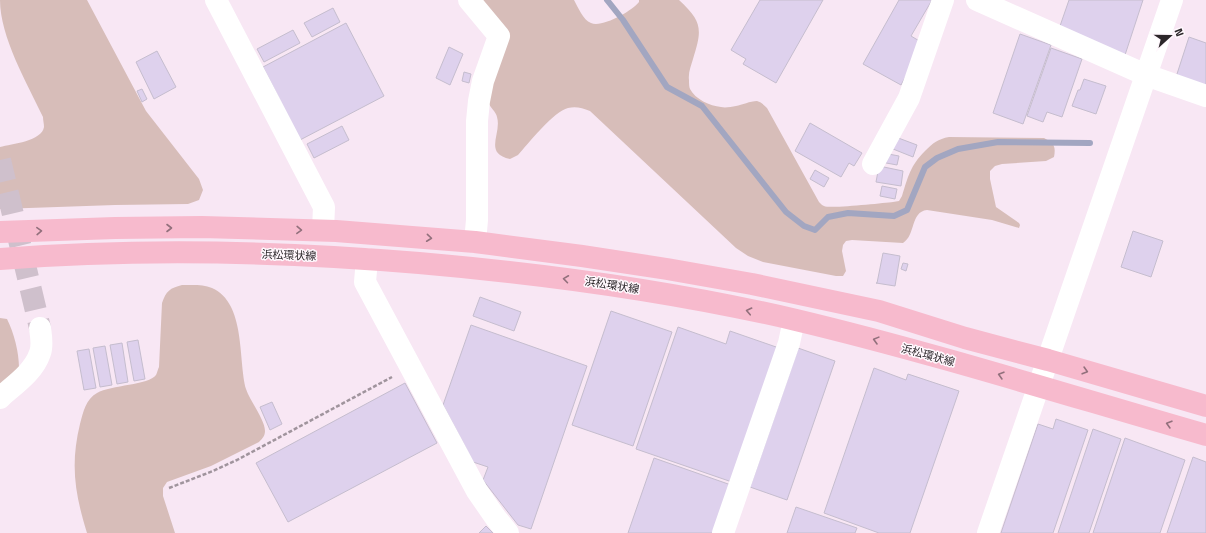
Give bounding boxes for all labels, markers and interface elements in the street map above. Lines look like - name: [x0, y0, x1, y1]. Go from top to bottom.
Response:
- north arrow: [1150, 16, 1190, 56]
- text: N: [1171, 26, 1188, 39]
- one-way arrow: [166, 224, 172, 232]
- one-way arrow: [36, 226, 42, 235]
- one-way arrow: [296, 226, 302, 234]
- one-way arrow: [426, 233, 432, 242]
- street label: 浜松環状線: [261, 246, 317, 264]
- street label: 浜松環状線: [584, 273, 640, 297]
- one-way arrow: [563, 275, 569, 284]
- one-way arrow: [746, 307, 752, 315]
- one-way arrow: [873, 336, 880, 345]
- street label: 浜松環状線: [899, 340, 957, 370]
- one-way arrow: [1081, 366, 1088, 375]
- one-way arrow: [998, 371, 1005, 380]
- one-way arrow: [1165, 420, 1172, 429]

